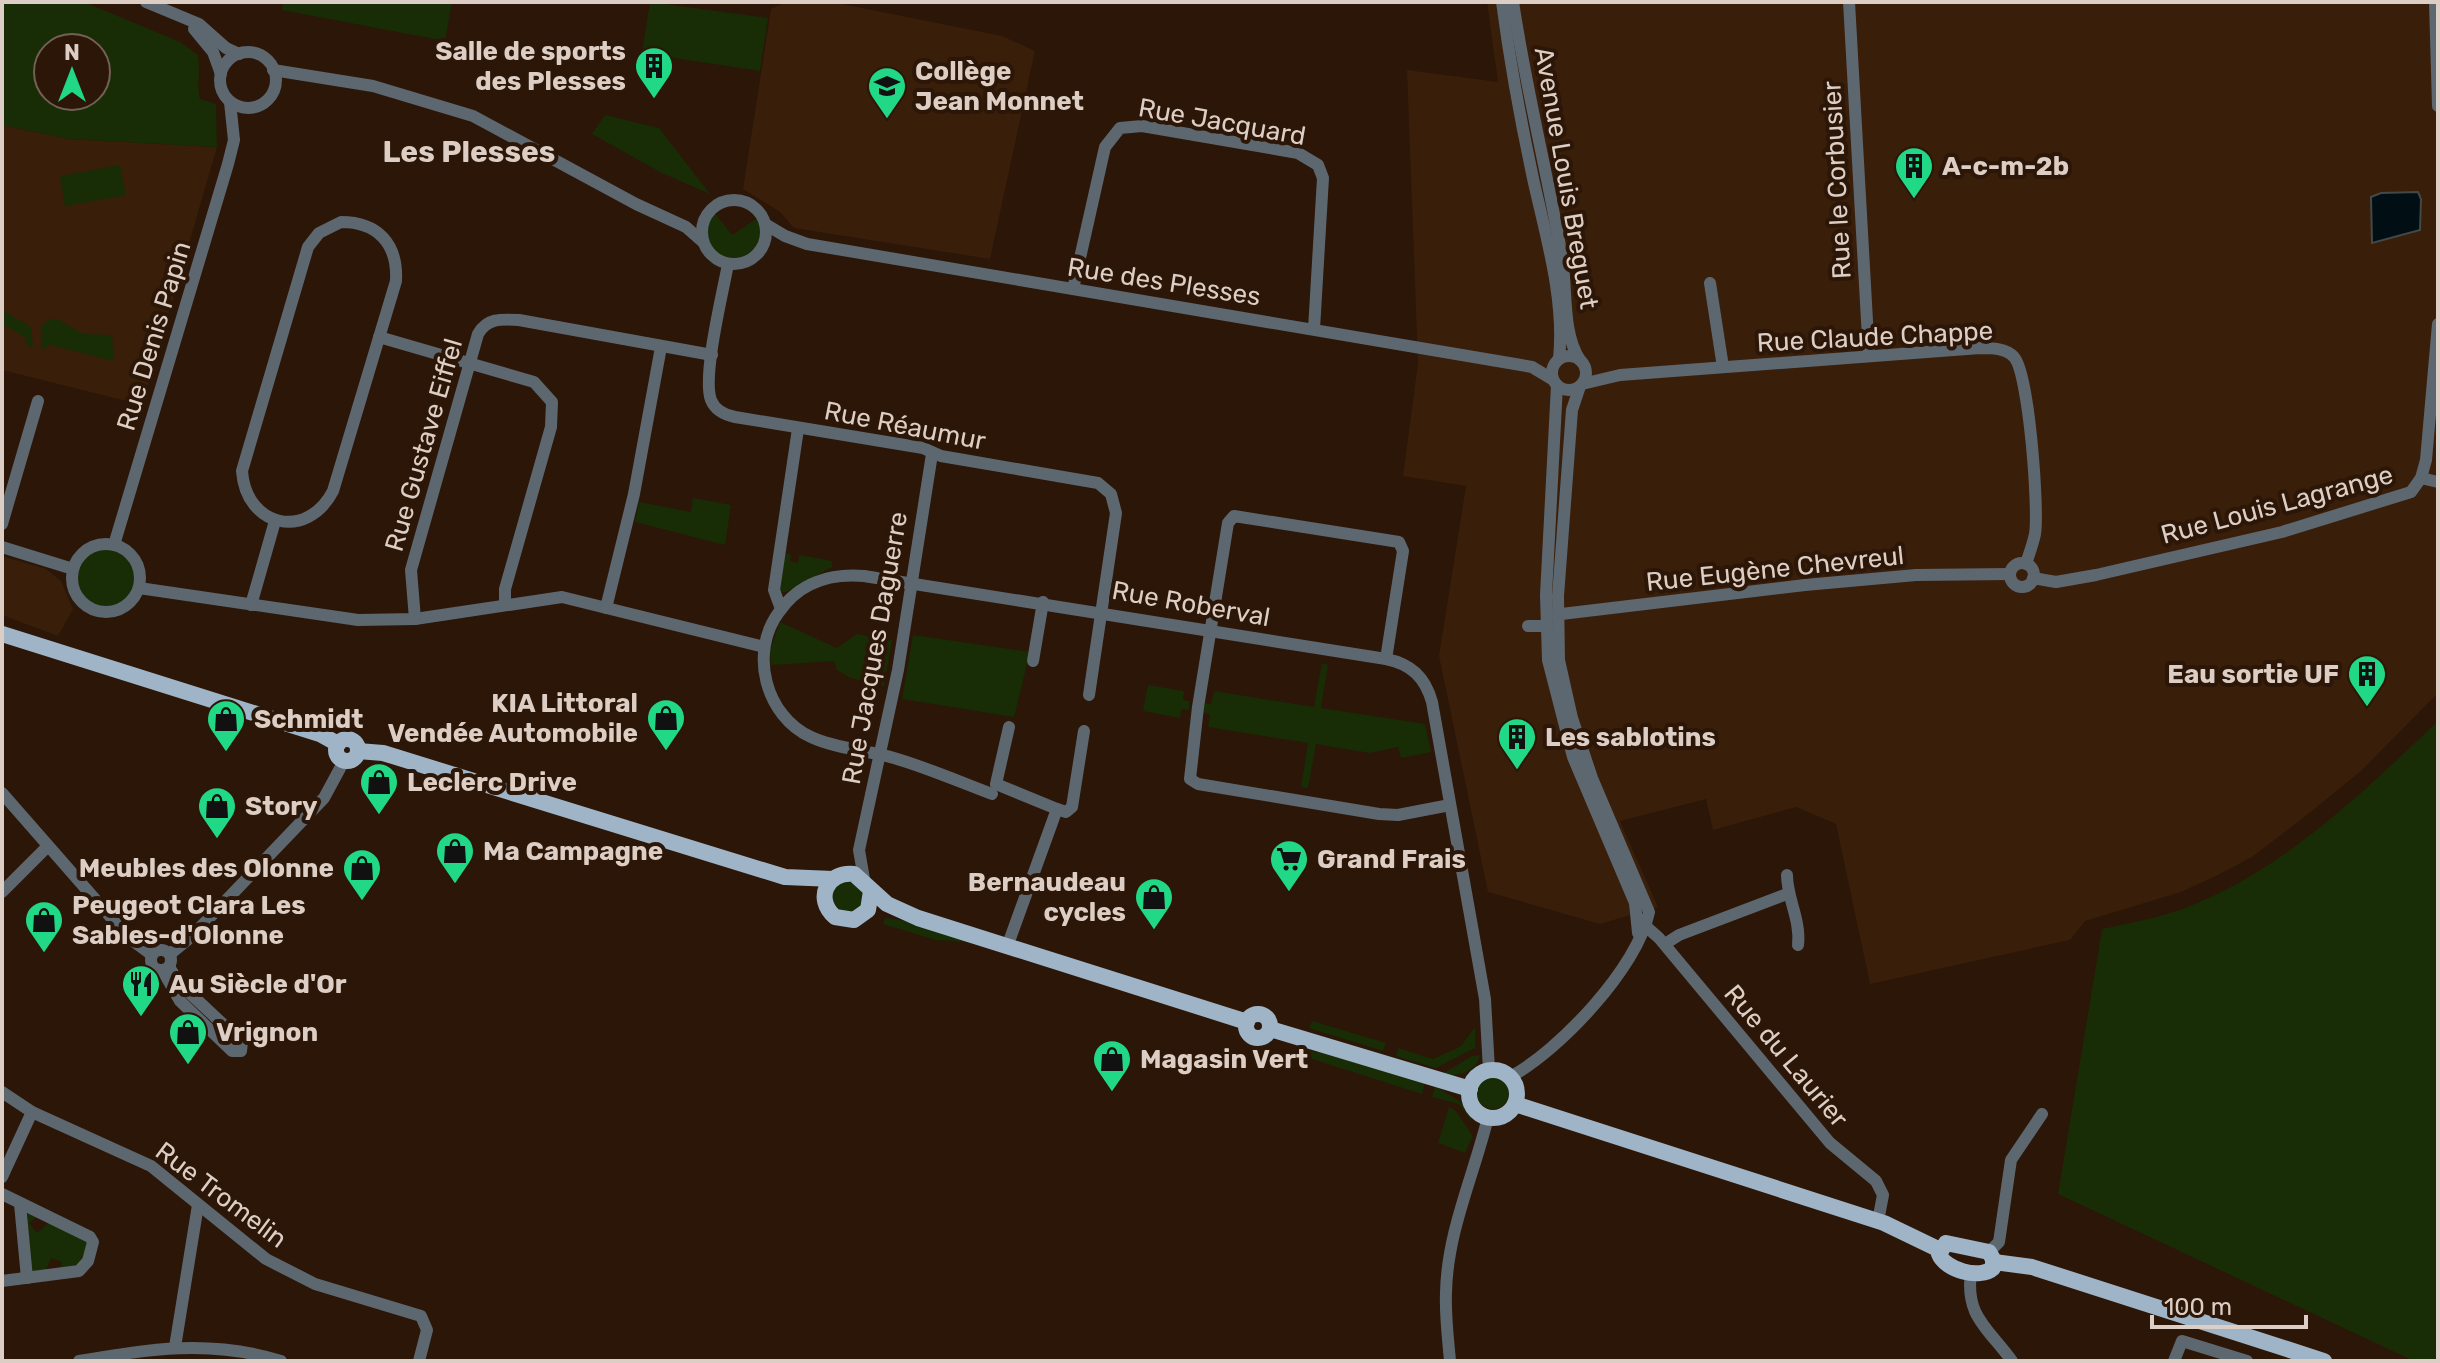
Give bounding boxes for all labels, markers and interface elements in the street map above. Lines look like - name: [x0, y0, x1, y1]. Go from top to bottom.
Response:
- north arrow: [32, 32, 112, 112]
- place label: Salle de sports des Plesses: [435, 36, 626, 97]
- text: N: [64, 39, 80, 66]
- street label: Avenue Louis Breguet: [1528, 44, 1604, 312]
- building icon: Salle de sports des Plesses: [633, 45, 675, 100]
- place label: Collège Jean Monnet: [915, 56, 1084, 117]
- school or university icon: Collège Jean Monnet: [866, 65, 908, 120]
- street label: Rue le Corbusier: [1816, 80, 1858, 280]
- street label: Rue Jacquard: [1136, 92, 1308, 152]
- district label: Les Plesses: [383, 134, 555, 170]
- building icon: A-c-m-2b: [1893, 145, 1935, 200]
- place label: A-c-m-2b: [1942, 151, 2069, 182]
- street label: Rue Denis Papin: [111, 238, 197, 434]
- street label: Rue des Plesses: [1065, 251, 1263, 313]
- street label: Rue Claude Chappe: [1756, 315, 1994, 359]
- street label: Rue Gustave Eiffel: [379, 335, 469, 555]
- street label: Rue Réaumur: [822, 395, 988, 457]
- street label: Rue Louis Lagrange: [2158, 459, 2396, 551]
- street label: Rue Jacques Daguerre: [836, 509, 914, 787]
- street label: Rue Eugène Chevreul: [1644, 540, 1906, 598]
- street label: Rue Roberval: [1110, 575, 1272, 633]
- building icon: Eau sortie UF: [2346, 653, 2388, 708]
- place label: Eau sortie UF: [2167, 659, 2339, 690]
- place label: KIA Littoral Vendée Automobile: [387, 688, 638, 749]
- shop icon: KIA Littoral Vendée Automobile: [645, 697, 687, 752]
- shop icon: Schmidt: [205, 698, 247, 753]
- place label: Schmidt: [254, 704, 363, 735]
- building icon: Les sablotins: [1496, 716, 1538, 771]
- place label: Les sablotins: [1545, 722, 1716, 753]
- shop icon: Leclerc Drive: [358, 761, 400, 816]
- place label: Leclerc Drive: [407, 767, 577, 798]
- shop icon: Story: [196, 785, 238, 840]
- place label: Story: [245, 791, 318, 822]
- shop icon: Ma Campagne: [434, 830, 476, 885]
- place label: Ma Campagne: [483, 836, 663, 867]
- supermarket icon: Grand Frais: [1268, 838, 1310, 893]
- place label: Grand Frais: [1317, 844, 1466, 875]
- shop icon: Meubles des Olonne: [341, 847, 383, 902]
- place label: Meubles des Olonne: [79, 853, 334, 884]
- place label: Bernaudeau cycles: [968, 867, 1126, 928]
- shop icon: Bernaudeau cycles: [1133, 876, 1175, 931]
- place label: Peugeot Clara Les Sables-d'Olonne: [72, 890, 306, 951]
- shop icon: Peugeot Clara Les Sables-d'Olonne: [23, 899, 65, 954]
- restaurant icon: Au Siècle d'Or: [120, 963, 162, 1018]
- place label: Au Siècle d'Or: [169, 969, 347, 1000]
- street label: Rue du Laurier: [1717, 978, 1855, 1134]
- shop icon: Vrignon: [167, 1011, 209, 1066]
- place label: Vrignon: [216, 1017, 318, 1048]
- shop icon: Magasin Vert: [1091, 1038, 1133, 1093]
- place label: Magasin Vert: [1140, 1044, 1308, 1075]
- street label: Rue Tromelin: [149, 1136, 293, 1254]
- scale bar: [2152, 1279, 2306, 1329]
- text: 100 m: [2164, 1293, 2232, 1321]

